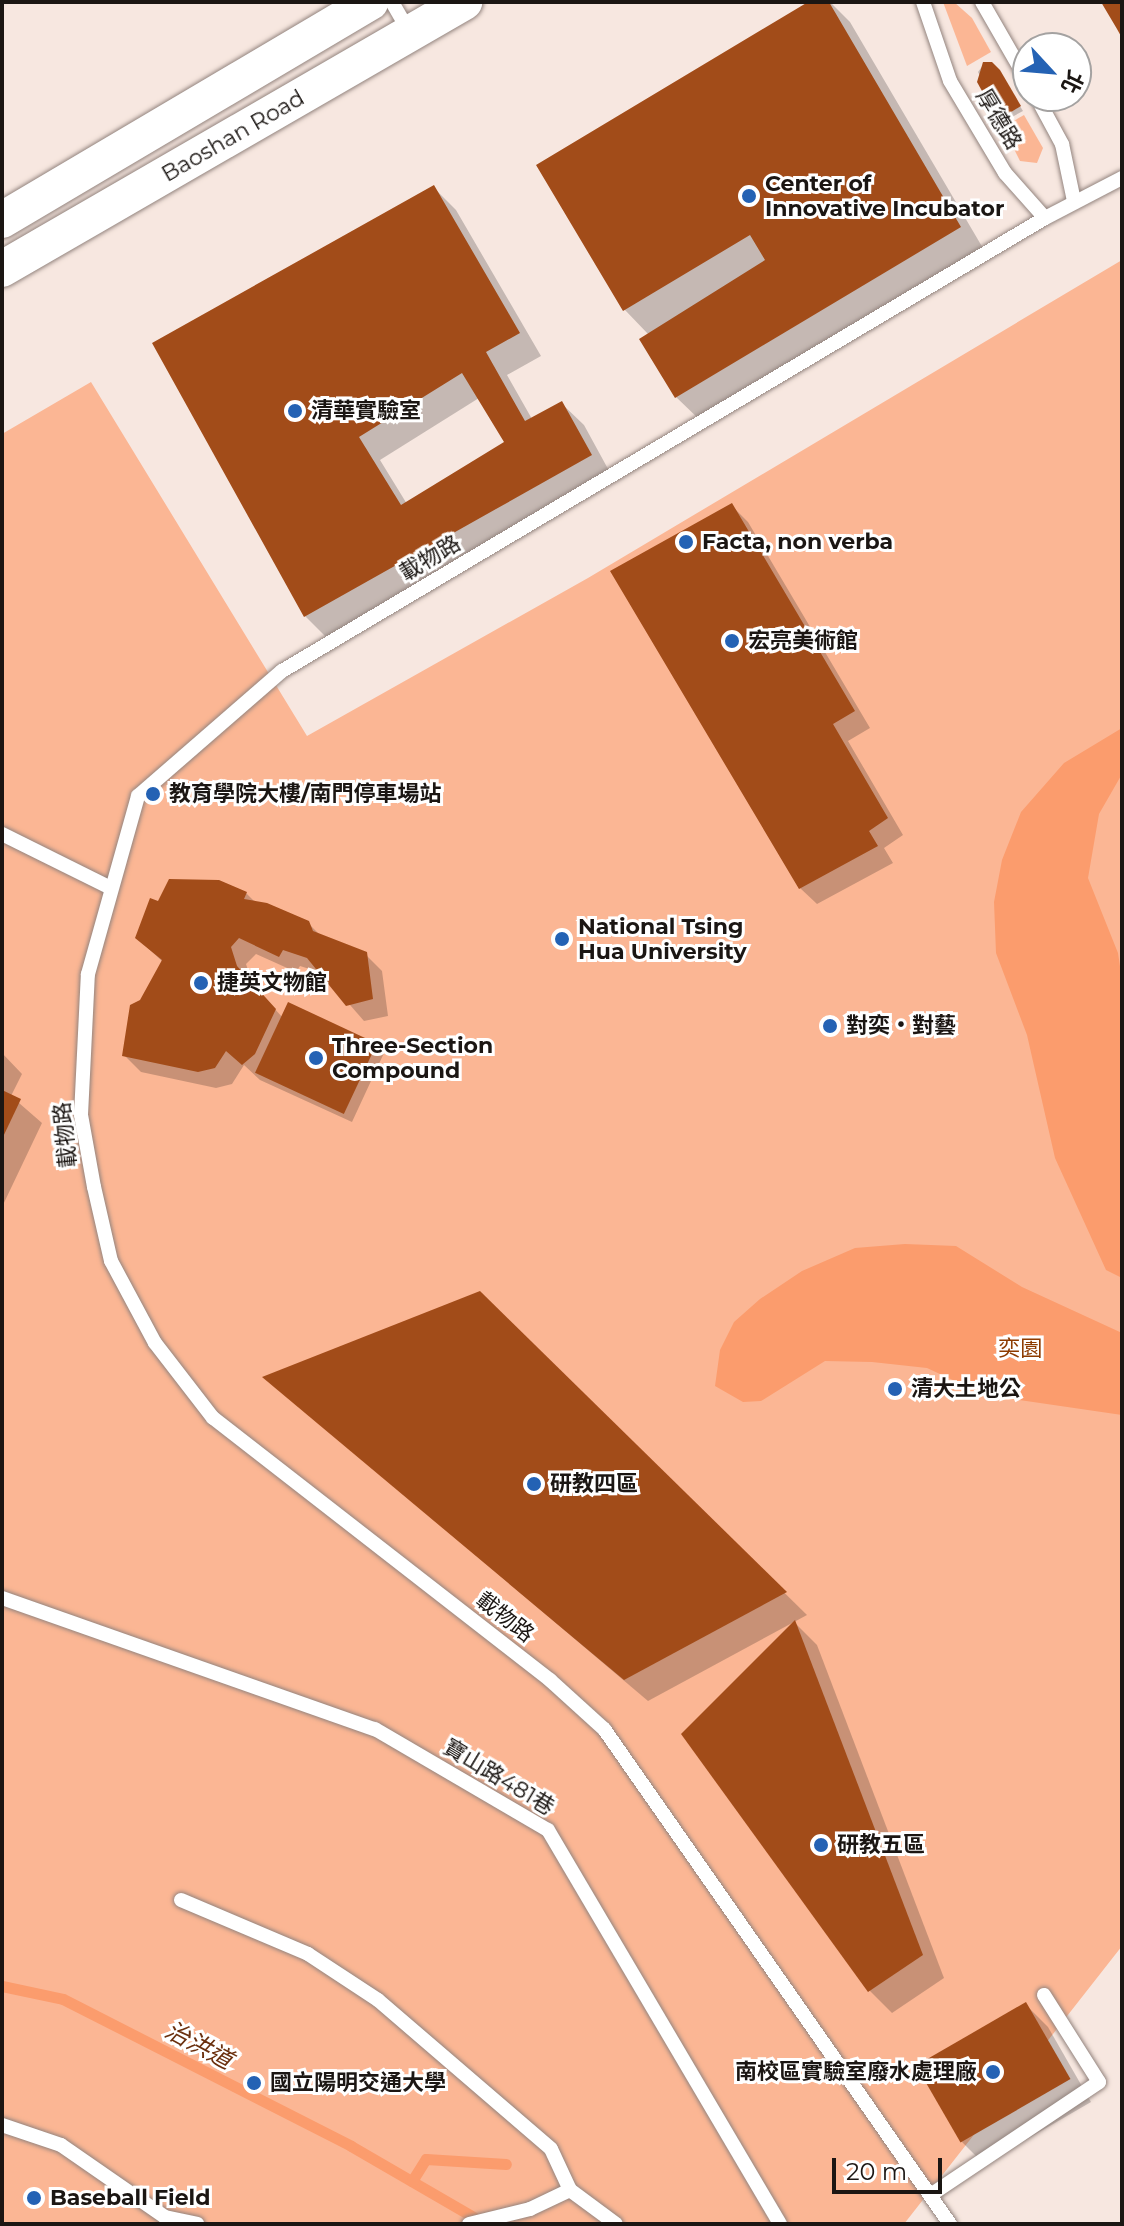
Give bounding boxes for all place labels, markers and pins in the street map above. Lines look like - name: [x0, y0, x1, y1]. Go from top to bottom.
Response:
- place label: Center of Innovative Incubator: [765, 170, 1004, 222]
- marker: Center of Innovative Incubator: [740, 187, 758, 205]
- place label: 清華實驗室: [311, 398, 421, 424]
- marker: 清華實驗室: [286, 402, 304, 420]
- place label: Facta, non verba: [702, 529, 893, 555]
- marker: Facta, non verba: [677, 533, 695, 551]
- place label: 宏亮美術館: [748, 628, 858, 654]
- marker: 宏亮美術館: [723, 632, 741, 650]
- place label: 教育學院大樓/南門停車場站: [169, 781, 442, 807]
- marker: 教育學院大樓/南門停車場站: [144, 785, 162, 803]
- place label: National Tsing Hua University: [578, 913, 747, 964]
- marker: National Tsing Hua University: [553, 930, 571, 948]
- place label: 捷英文物館: [217, 970, 327, 996]
- marker: 捷英文物館: [192, 974, 210, 992]
- place label: 對奕‧對藝: [846, 1013, 956, 1039]
- marker: 對奕‧對藝: [821, 1017, 839, 1035]
- place label: Three-Section Compound: [332, 1032, 493, 1084]
- marker: Three-Section Compound: [307, 1049, 325, 1067]
- place label: 清大土地公: [911, 1376, 1021, 1402]
- marker: 清大土地公: [886, 1380, 904, 1398]
- place label: 研教四區: [550, 1471, 638, 1497]
- marker: 研教四區: [525, 1475, 543, 1493]
- place label: 研教五區: [837, 1832, 925, 1858]
- marker: 研教五區: [812, 1836, 830, 1854]
- place label: 南校區實驗室廢水處理廠: [735, 2059, 977, 2085]
- marker: 南校區實驗室廢水處理廠: [984, 2063, 1002, 2081]
- place label: 國立陽明交通大學: [270, 2070, 446, 2096]
- marker: 國立陽明交通大學: [245, 2074, 263, 2092]
- place label: Baseball Field: [50, 2185, 210, 2211]
- marker: Baseball Field: [25, 2189, 43, 2207]

